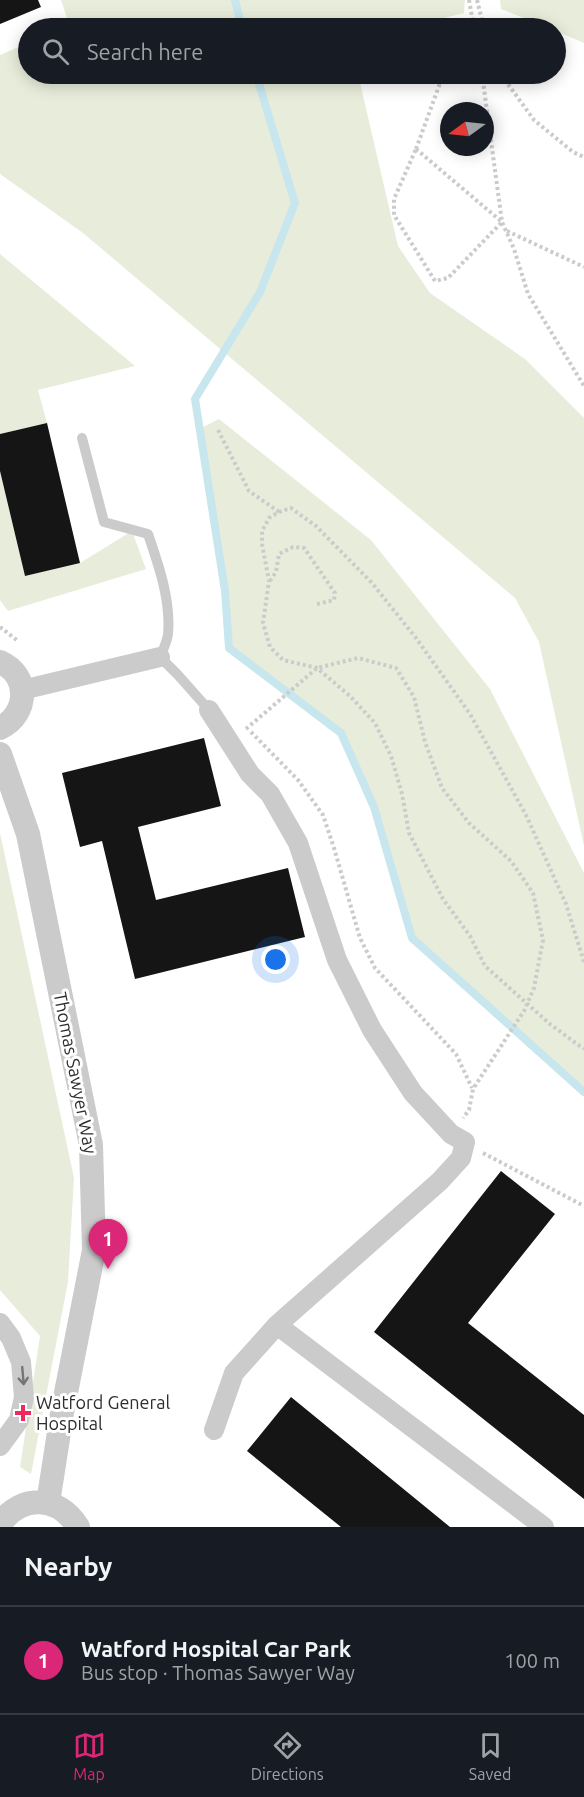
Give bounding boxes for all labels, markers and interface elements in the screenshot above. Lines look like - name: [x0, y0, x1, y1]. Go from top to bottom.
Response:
- search box: [18, 18, 566, 84]
- icon: search: [39, 35, 72, 68]
- text: Search here: [87, 39, 203, 64]
- north arrow: [440, 102, 494, 156]
- your location: [261, 945, 290, 974]
- street label: Thomas Sawyer Way: [50, 990, 102, 1156]
- pin: 1: [88, 1220, 128, 1269]
- one-way arrow: [17, 1365, 28, 1385]
- place label: Watford General Hospital: [36, 1392, 171, 1433]
- marker: Watford General Hospital: [14, 1404, 32, 1422]
- text: Nearby: [24, 1552, 112, 1581]
- text: Watford Hospital Car Park: [81, 1636, 351, 1661]
- text: 1: [38, 1649, 49, 1672]
- text: 100 m: [504, 1649, 560, 1672]
- text: Bus stop · Thomas Sawyer Way: [81, 1661, 355, 1684]
- tab: Map: [73, 1729, 106, 1783]
- tab: Directions: [251, 1729, 324, 1783]
- tab: Saved: [469, 1729, 511, 1783]

